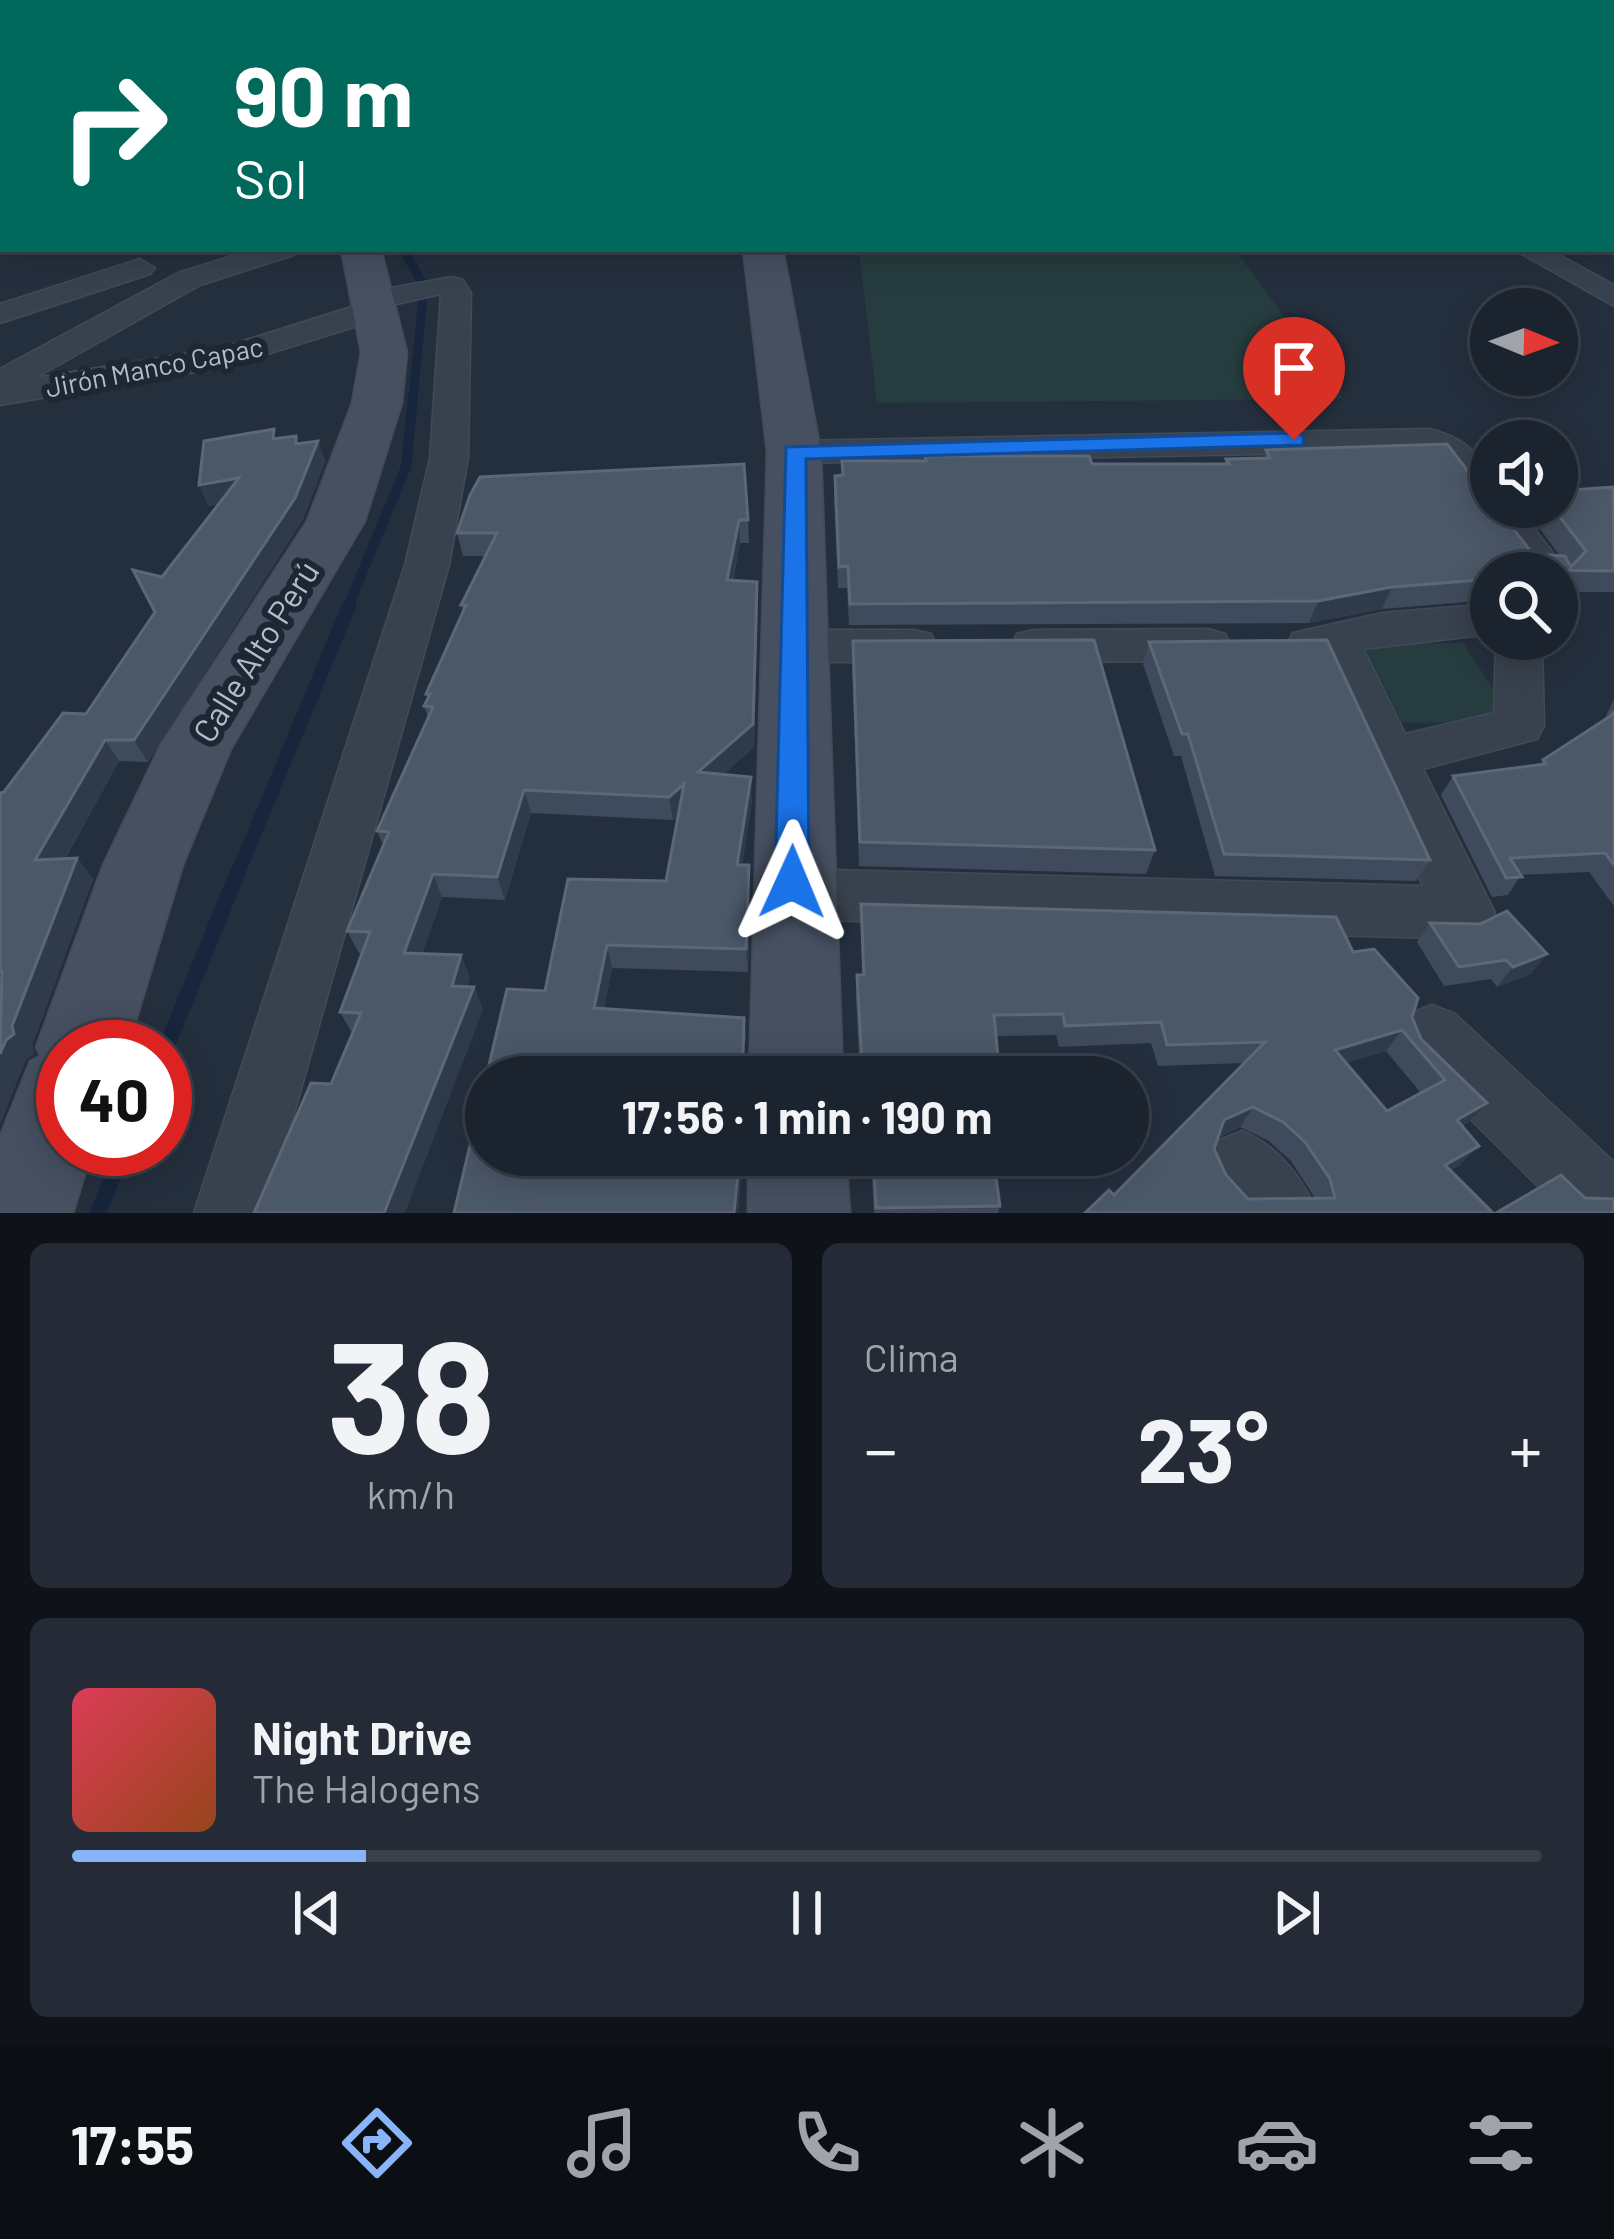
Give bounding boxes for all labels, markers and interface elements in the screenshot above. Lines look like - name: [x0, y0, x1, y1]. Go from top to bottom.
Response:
- text: 90 m: [234, 43, 413, 144]
- icon: right: [36, 48, 192, 204]
- text: Sol: [234, 145, 307, 210]
- north arrow: [1470, 288, 1578, 396]
- map controls: [1470, 288, 1578, 660]
- pin: [1243, 317, 1345, 440]
- street label: Jirón Manco Capac: [43, 329, 265, 403]
- icon: arrive: [1261, 335, 1327, 401]
- button: sound: [1470, 420, 1578, 528]
- button: search: [1470, 552, 1578, 660]
- street label: Calle Alto Perú: [183, 553, 327, 749]
- position arrow: [729, 819, 855, 945]
- speed limit sign: 40: [36, 1020, 192, 1176]
- text: 17:56 · 1 min · 190 m: [622, 1089, 992, 1143]
- text: 38: [327, 1298, 495, 1485]
- text: Clima: [864, 1333, 959, 1380]
- text: 23°: [1137, 1393, 1269, 1501]
- text: −: [864, 1408, 897, 1487]
- text: +: [1509, 1408, 1542, 1487]
- text: km/h: [367, 1470, 455, 1517]
- text: Night Drive: [252, 1710, 472, 1764]
- text: The Halogens: [252, 1764, 481, 1811]
- icon: previous: [284, 1880, 350, 1946]
- icon: pause: [774, 1880, 840, 1946]
- icon: next: [1264, 1880, 1330, 1946]
- icon: directions: [335, 2101, 419, 2185]
- icon: music: [560, 2101, 644, 2185]
- icon: phone: [785, 2101, 869, 2185]
- icon: climate: [1010, 2101, 1094, 2185]
- icon: car: [1235, 2101, 1319, 2185]
- icon: filters: [1459, 2101, 1543, 2185]
- text: 17:55: [70, 2111, 194, 2176]

